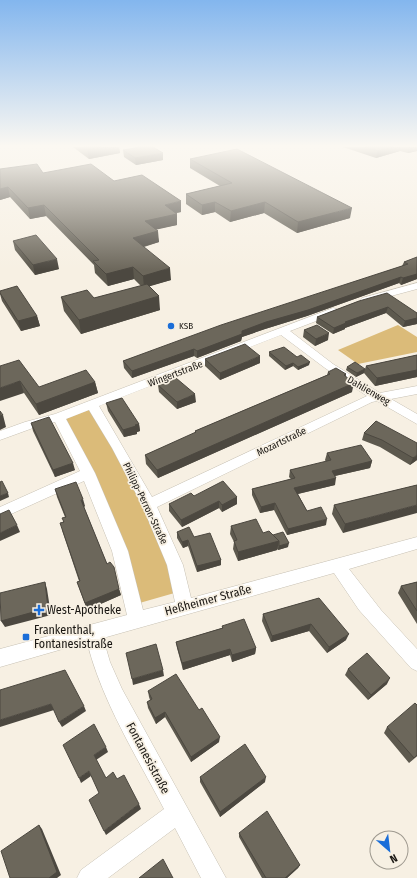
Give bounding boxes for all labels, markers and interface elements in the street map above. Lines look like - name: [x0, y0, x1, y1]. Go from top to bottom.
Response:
- marker: KSB: [166, 321, 176, 331]
- place label: KSB: [179, 321, 193, 331]
- street label: Wingertstraße: [146, 358, 204, 390]
- street label: Dahlienweg: [345, 374, 392, 408]
- street label: Mozartstraße: [255, 425, 308, 459]
- street label: Philipp-Perron-Straße: [120, 461, 170, 546]
- street label: Heßheimer Straße: [163, 582, 253, 618]
- place label: West-Apotheke: [47, 603, 121, 617]
- marker: West-Apotheke: [34, 605, 44, 615]
- place label: Frankenthal, Fontanesistraße: [34, 623, 113, 651]
- marker: Frankenthal, Fontanesistraße: [21, 632, 31, 642]
- street label: Fontanesistraße: [123, 720, 173, 796]
- north arrow: [369, 830, 409, 870]
- text: N: [387, 851, 399, 866]

